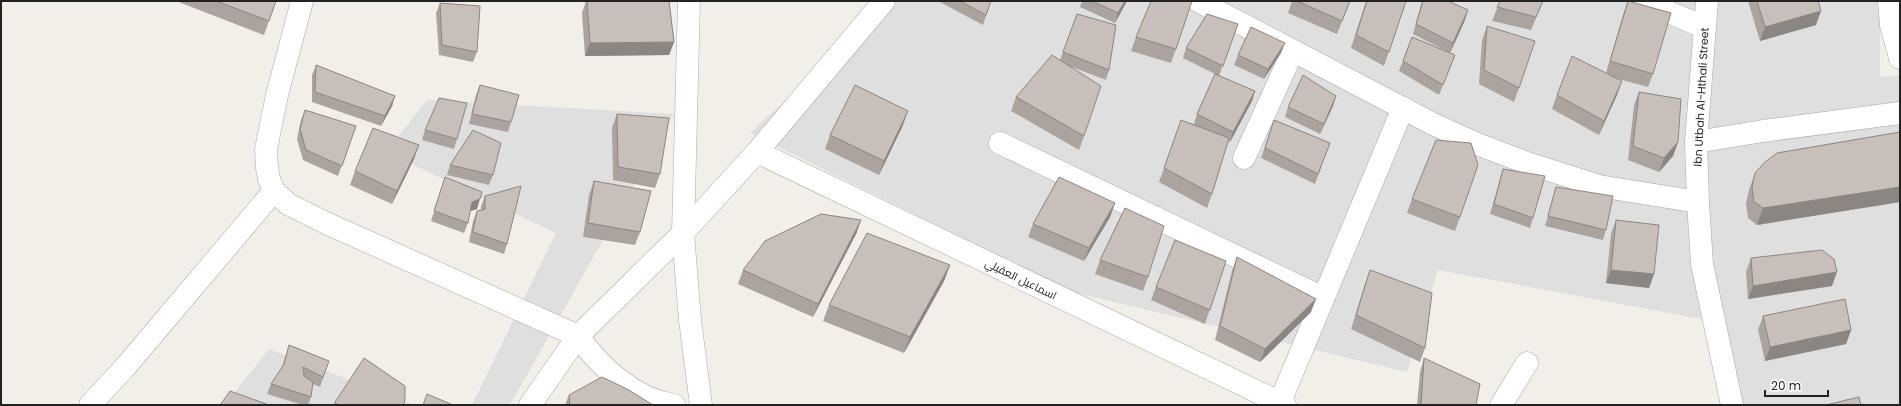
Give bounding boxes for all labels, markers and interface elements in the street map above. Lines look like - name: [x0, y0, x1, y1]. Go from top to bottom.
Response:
- street label: Ibn Utbah Al-Hthali Street: [1689, 27, 1713, 167]
- street label: اسماعيل العقيلي: [982, 255, 1060, 304]
- scale bar: [1765, 372, 1828, 398]
- text: 20 m: [1771, 377, 1801, 394]

